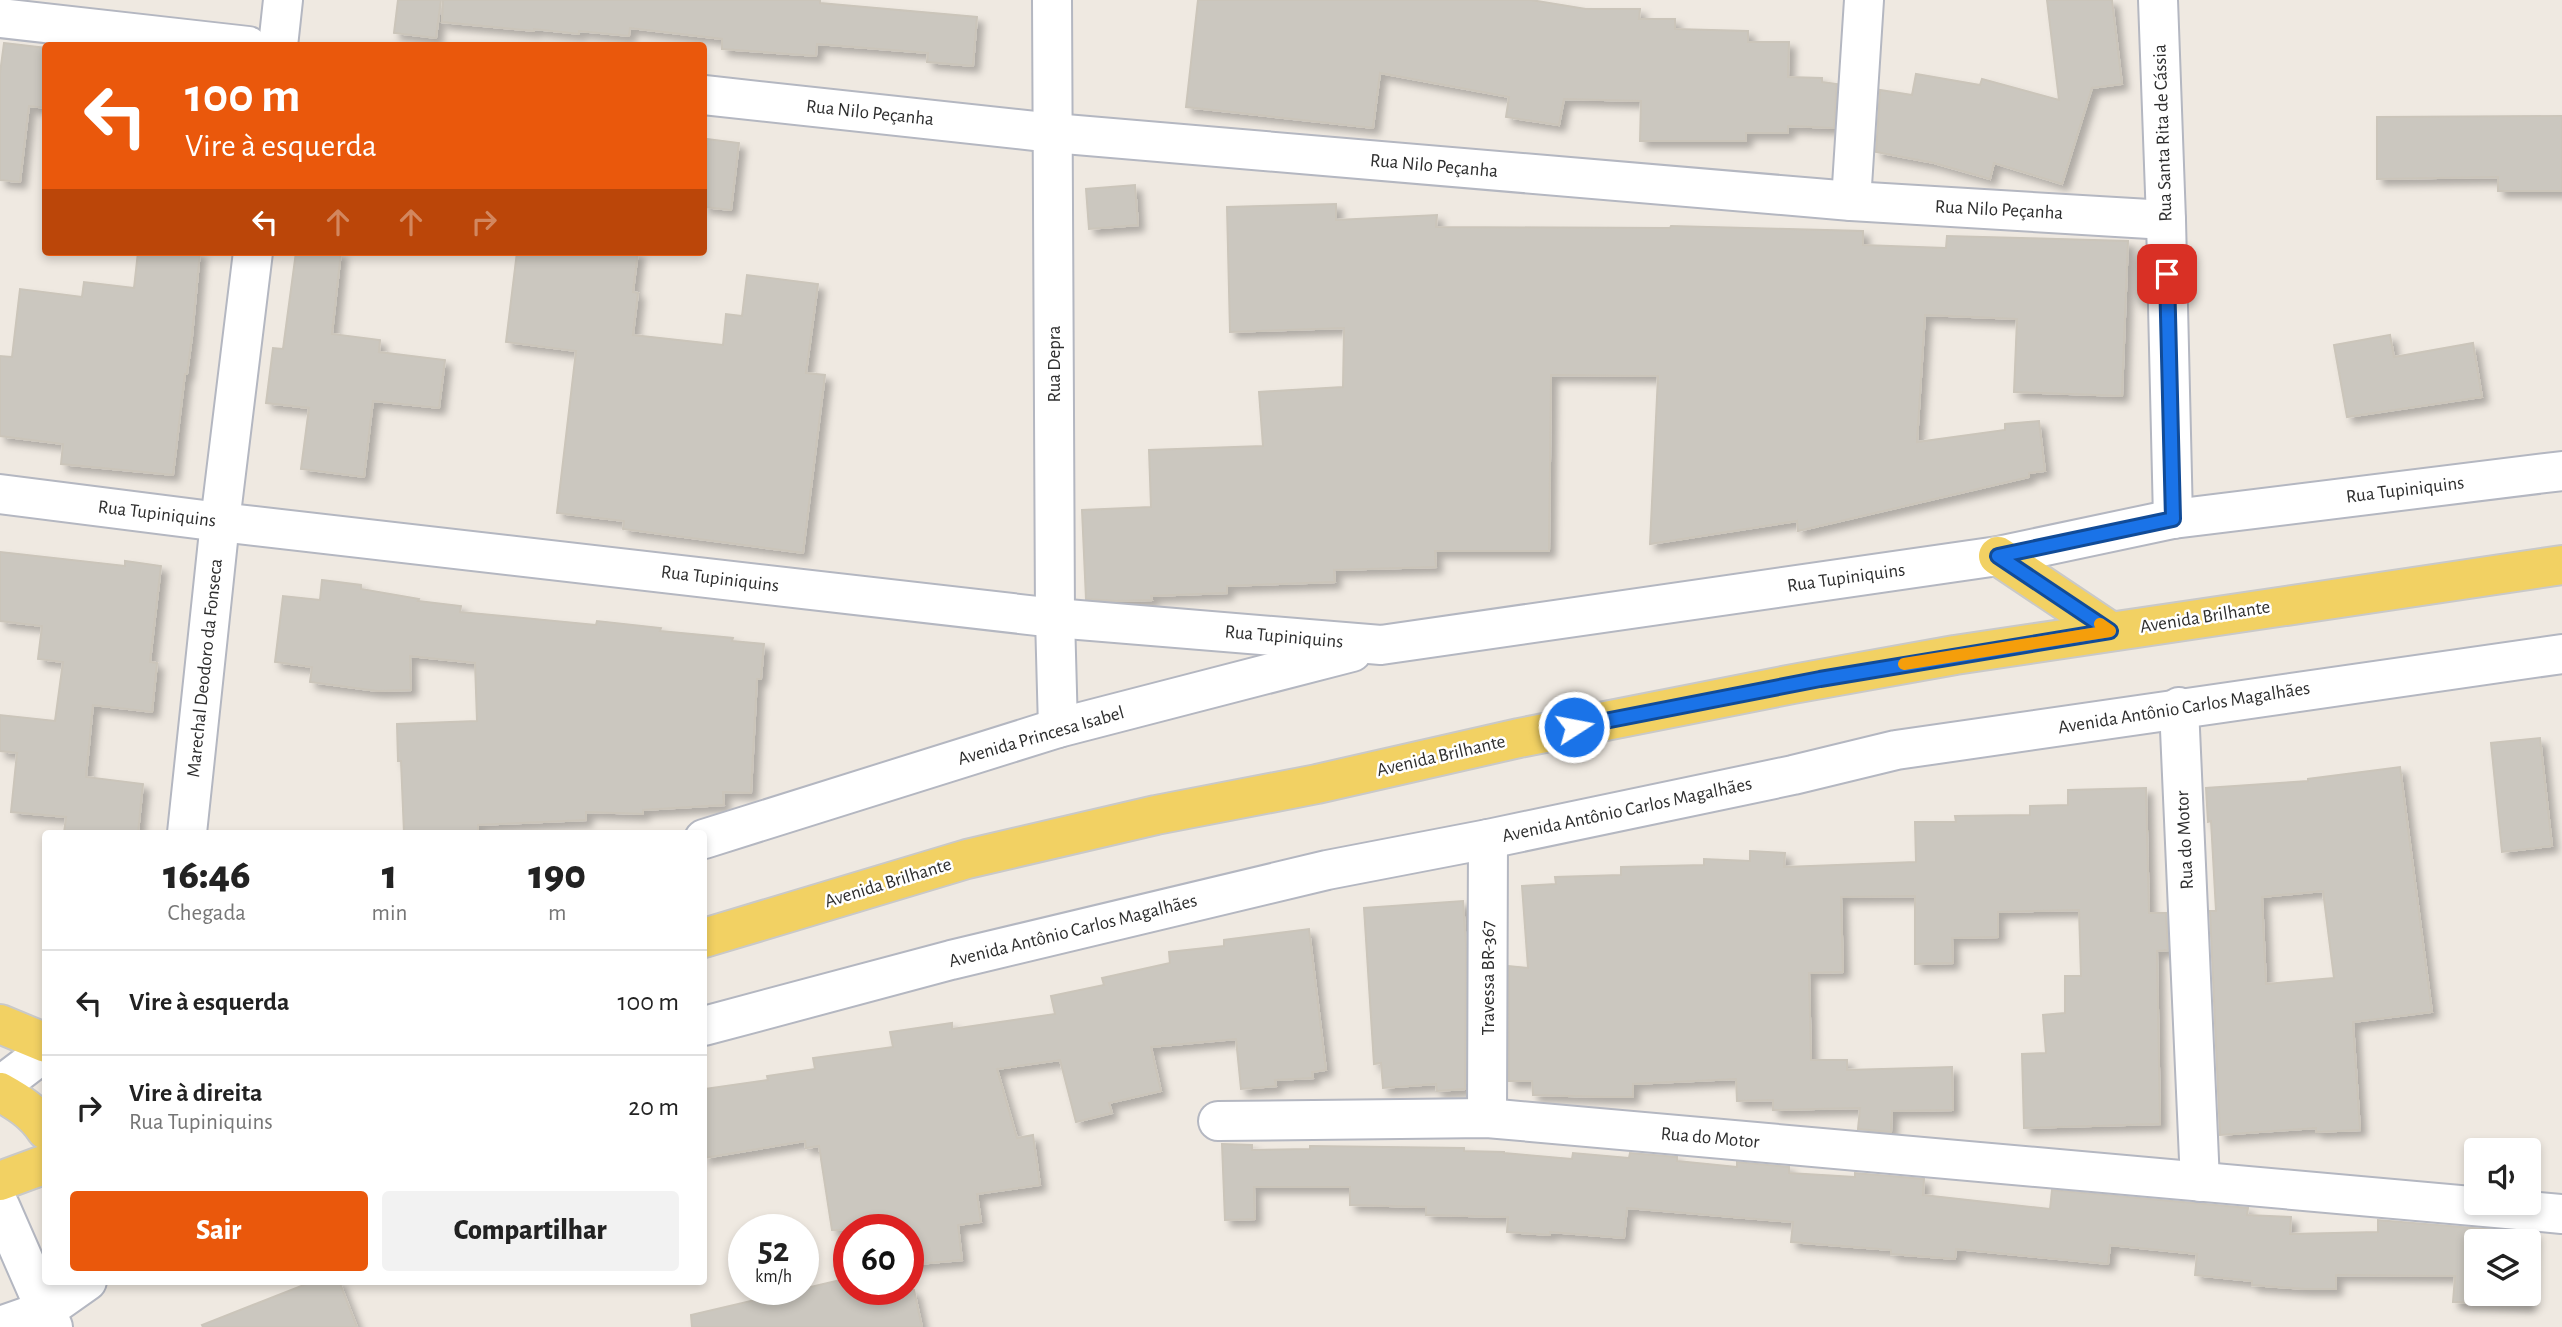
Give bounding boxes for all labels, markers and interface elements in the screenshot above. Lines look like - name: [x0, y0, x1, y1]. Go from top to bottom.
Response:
- street label: Rua Santa Rita de Cássia: [2150, 44, 2176, 222]
- icon: left: [70, 70, 161, 161]
- text: 100 m: [185, 72, 301, 121]
- street label: Rua Nilo Peçanha: [805, 97, 935, 129]
- text: Vire à esquerda: [185, 130, 377, 162]
- street label: Rua Nilo Peçanha: [1369, 151, 1499, 181]
- street label: Rua Nilo Peçanha: [1934, 197, 2064, 223]
- icon: left: [246, 203, 284, 241]
- icon: ahead: [319, 203, 357, 241]
- icon: ahead: [392, 203, 430, 241]
- icon: right: [465, 203, 503, 241]
- pin: [2137, 244, 2197, 304]
- icon: arrive: [2148, 255, 2186, 293]
- street label: Rua Depra: [1045, 325, 1064, 403]
- street label: Rua Tupiniquins: [2345, 473, 2465, 507]
- street label: Rua Tupiniquins: [97, 497, 217, 531]
- street label: Marechal Deodoro da Fonseca: [184, 557, 226, 778]
- street label: Rua Tupiniquins: [1786, 560, 1906, 596]
- street label: Rua Tupiniquins: [660, 562, 780, 596]
- street label: Avenida Brilhante: [2139, 597, 2271, 637]
- street label: Rua Tupiniquins: [1224, 622, 1344, 652]
- street label: Avenida Antônio Carlos Magalhães: [2057, 679, 2311, 737]
- position arrow: [1537, 690, 1611, 764]
- street label: Avenida Princesa Isabel: [956, 703, 1126, 769]
- street label: Avenida Brilhante: [1375, 732, 1507, 780]
- street label: Avenida Antônio Carlos Magalhães: [1500, 774, 1754, 846]
- street label: Rua do Motor: [2173, 790, 2197, 890]
- text: 16:46: [163, 854, 251, 896]
- text: 1: [382, 854, 397, 896]
- text: 190: [528, 854, 586, 896]
- street label: Avenida Brilhante: [822, 855, 954, 911]
- street label: Avenida Antônio Carlos Magalhães: [947, 891, 1199, 971]
- text: Chegada: [168, 902, 246, 925]
- text: min: [372, 902, 407, 925]
- text: m: [548, 902, 566, 925]
- street label: Travessa BR-367: [1479, 920, 1498, 1036]
- icon: left: [70, 984, 108, 1022]
- text: Vire à esquerda: [129, 989, 290, 1015]
- text: 100 m: [618, 989, 679, 1015]
- text: Vire à direita: [129, 1080, 263, 1106]
- icon: right: [70, 1089, 108, 1127]
- text: 20 m: [628, 1094, 679, 1120]
- text: Rua Tupiniquins: [129, 1111, 273, 1134]
- street label: Rua do Motor: [1660, 1124, 1760, 1152]
- map controls: [2464, 1138, 2541, 1306]
- button: sound: [2464, 1138, 2541, 1215]
- button: Sair: [70, 1191, 368, 1271]
- button: Compartilhar: [382, 1191, 679, 1271]
- speed limit sign: 60: [833, 1214, 924, 1305]
- button: layers: [2464, 1229, 2541, 1306]
- text: 52: [758, 1233, 789, 1268]
- text: km/h: [755, 1268, 792, 1286]

